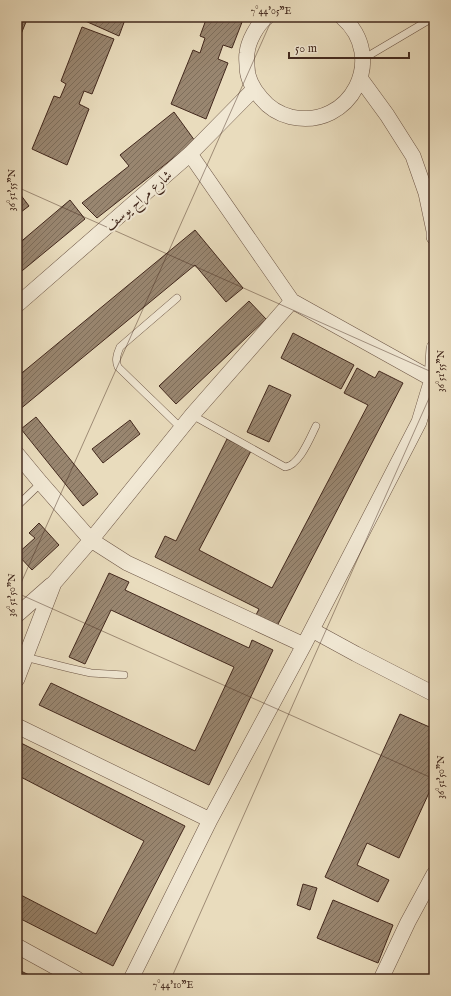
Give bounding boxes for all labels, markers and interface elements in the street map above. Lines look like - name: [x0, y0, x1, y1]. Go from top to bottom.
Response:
- text: 7°44'05"E: [251, 5, 291, 18]
- scale bar: [289, 34, 409, 60]
- text: 50 m: [295, 41, 317, 56]
- street label: شارع مراح يوسف: [101, 166, 178, 237]
- text: 36°51'55"N: [6, 169, 19, 211]
- text: 36°51'55"N: [435, 350, 448, 392]
- text: 36°51'50"N: [6, 573, 19, 617]
- text: 36°51'50"N: [435, 755, 448, 799]
- text: 7°44'10"E: [153, 979, 194, 992]

